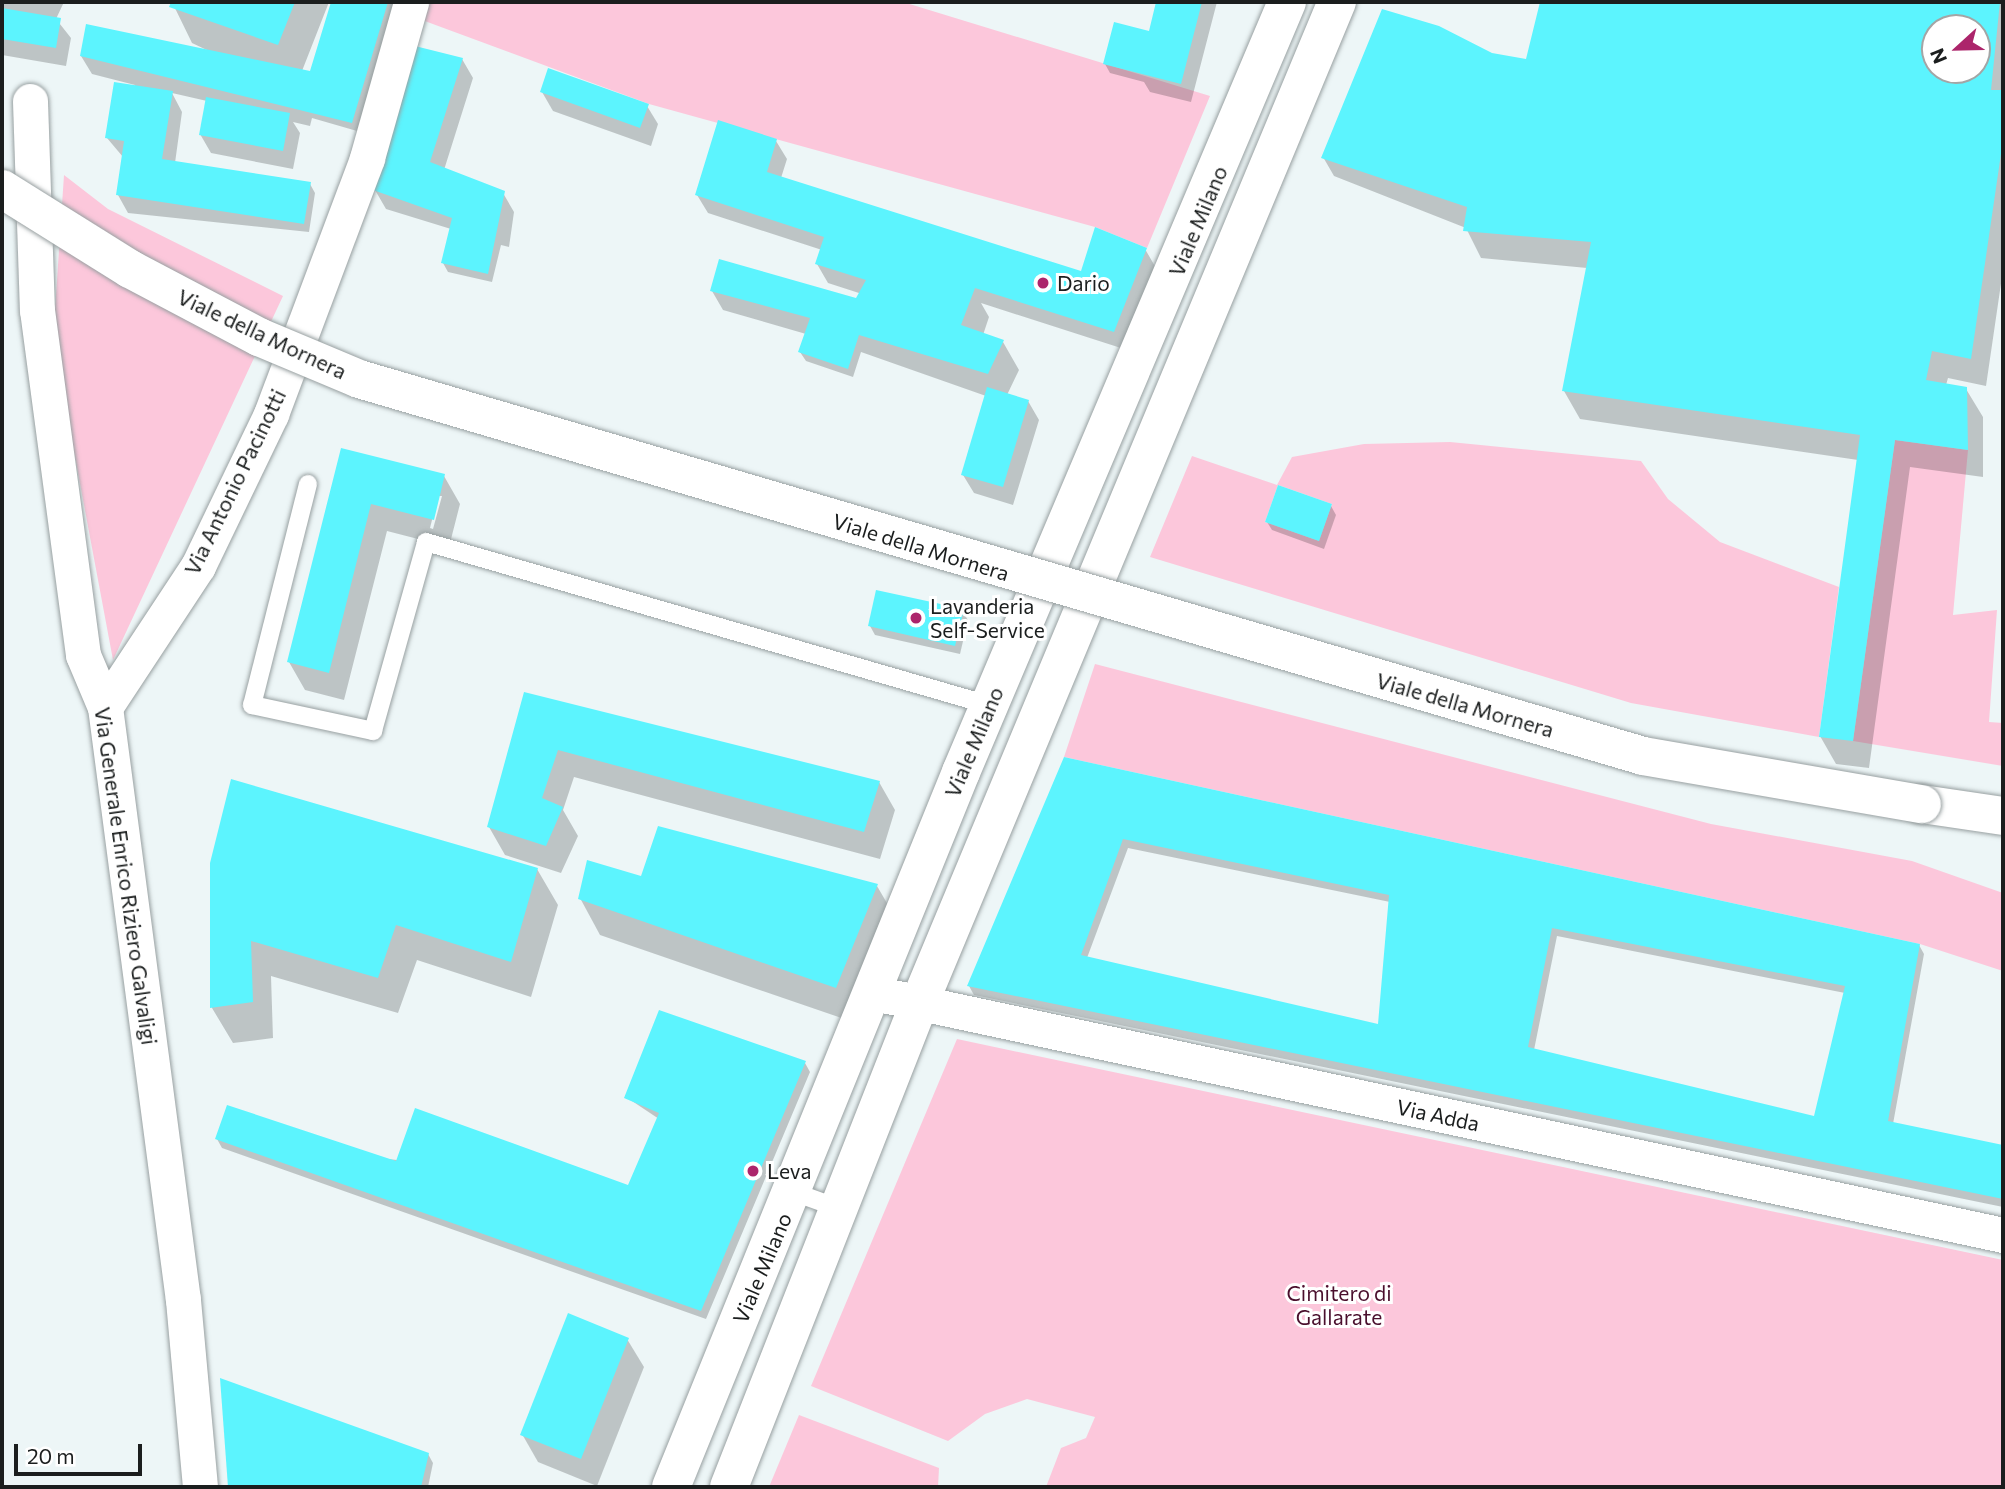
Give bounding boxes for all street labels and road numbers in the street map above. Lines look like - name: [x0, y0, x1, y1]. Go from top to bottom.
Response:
- street label: Viale Milano: [1163, 162, 1233, 280]
- street label: Viale della Mornera: [174, 284, 350, 384]
- street label: Via Antonio Pacinotti: [179, 385, 291, 579]
- street label: Viale della Mornera: [830, 508, 1012, 586]
- street label: Viale della Mornera: [1373, 668, 1557, 742]
- street label: Viale Milano: [939, 683, 1009, 801]
- street label: Via Generale Enrico Riziero Galvaligi: [90, 705, 162, 1047]
- street label: Via Adda: [1394, 1094, 1482, 1136]
- street label: Viale Milano: [727, 1209, 797, 1327]

